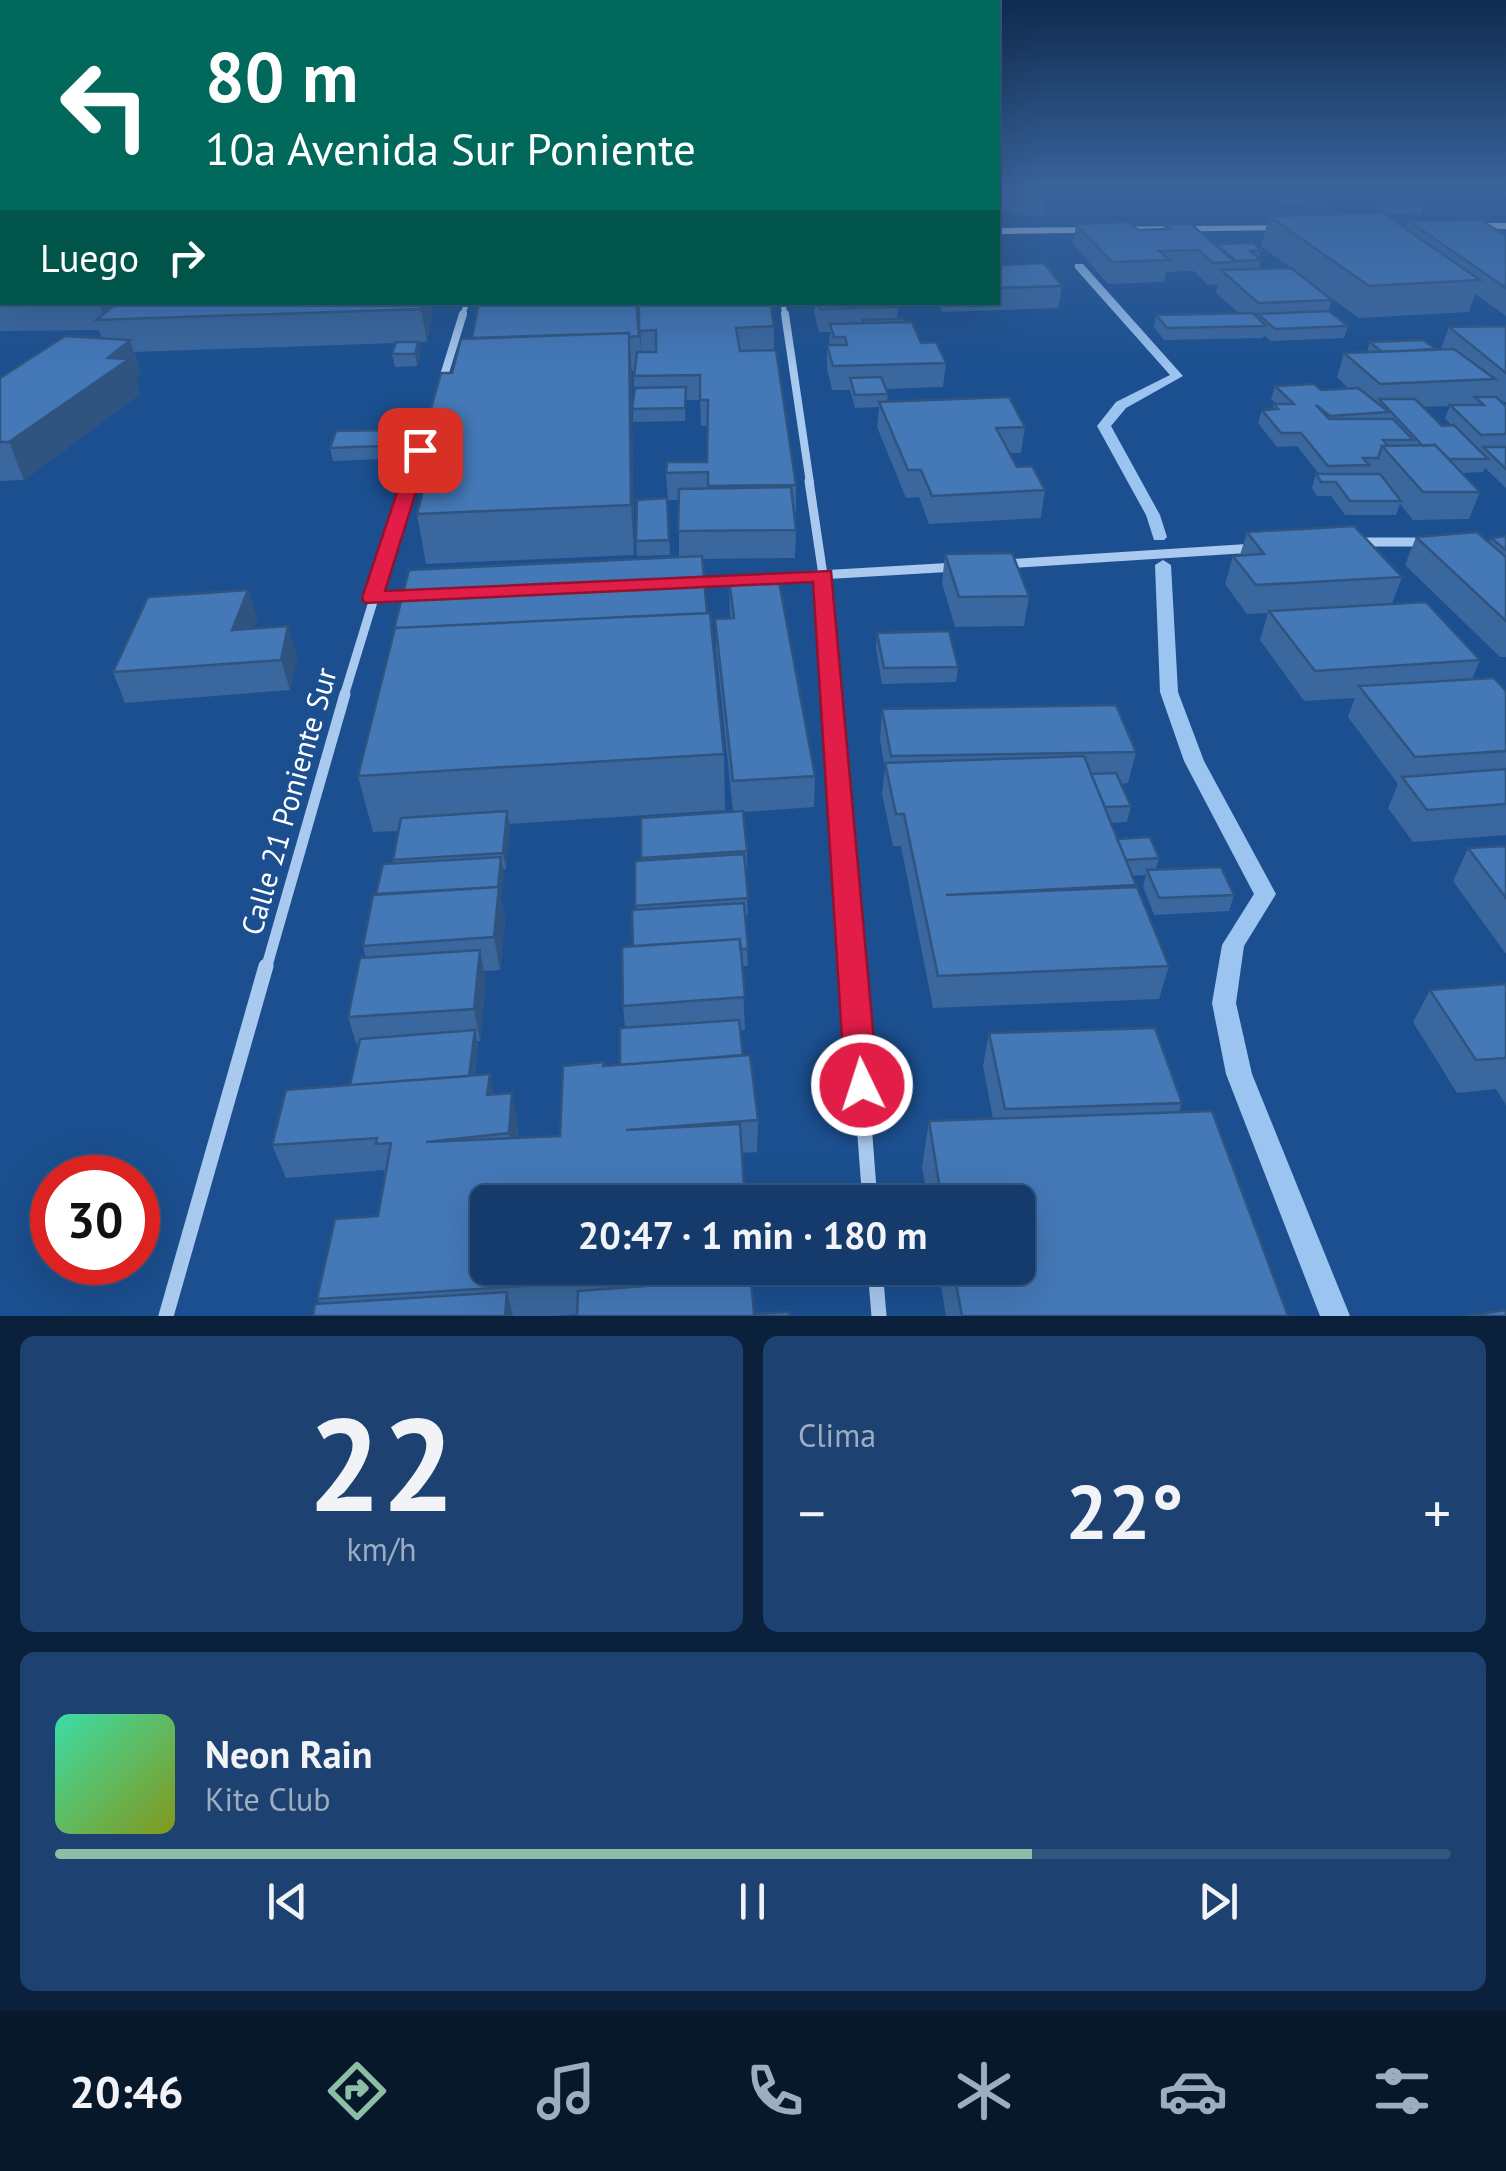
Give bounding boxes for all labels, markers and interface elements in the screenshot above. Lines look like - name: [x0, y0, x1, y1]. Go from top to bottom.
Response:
- text: 80 m: [205, 31, 358, 121]
- icon: left: [40, 40, 170, 170]
- text: 10a Avenida Sur Poniente: [205, 119, 696, 177]
- icon: right: [159, 230, 214, 285]
- text: Luego: [40, 233, 139, 282]
- pin: [378, 408, 463, 493]
- icon: arrive: [393, 423, 448, 478]
- street label: Calle 21 Poniente Sur: [231, 663, 345, 939]
- position arrow: [810, 1033, 914, 1137]
- speed limit sign: 30: [30, 1155, 160, 1285]
- text: 20:47 · 1 min · 180 m: [578, 1210, 927, 1259]
- text: 22: [308, 1379, 455, 1547]
- text: Clima: [798, 1414, 876, 1456]
- text: 22°: [1066, 1463, 1183, 1560]
- text: −: [798, 1477, 826, 1548]
- text: +: [1423, 1477, 1451, 1548]
- text: km/h: [346, 1528, 417, 1570]
- text: Neon Rain: [205, 1729, 372, 1778]
- text: Kite Club: [205, 1778, 331, 1820]
- icon: previous: [260, 1874, 315, 1929]
- icon: pause: [725, 1874, 780, 1929]
- icon: next: [1191, 1874, 1246, 1929]
- icon: directions: [322, 2056, 392, 2126]
- icon: music: [531, 2056, 601, 2126]
- icon: phone: [740, 2056, 810, 2126]
- icon: climate: [949, 2056, 1019, 2126]
- icon: car: [1158, 2056, 1228, 2126]
- icon: filters: [1367, 2056, 1437, 2126]
- text: 20:46: [69, 2062, 184, 2120]

